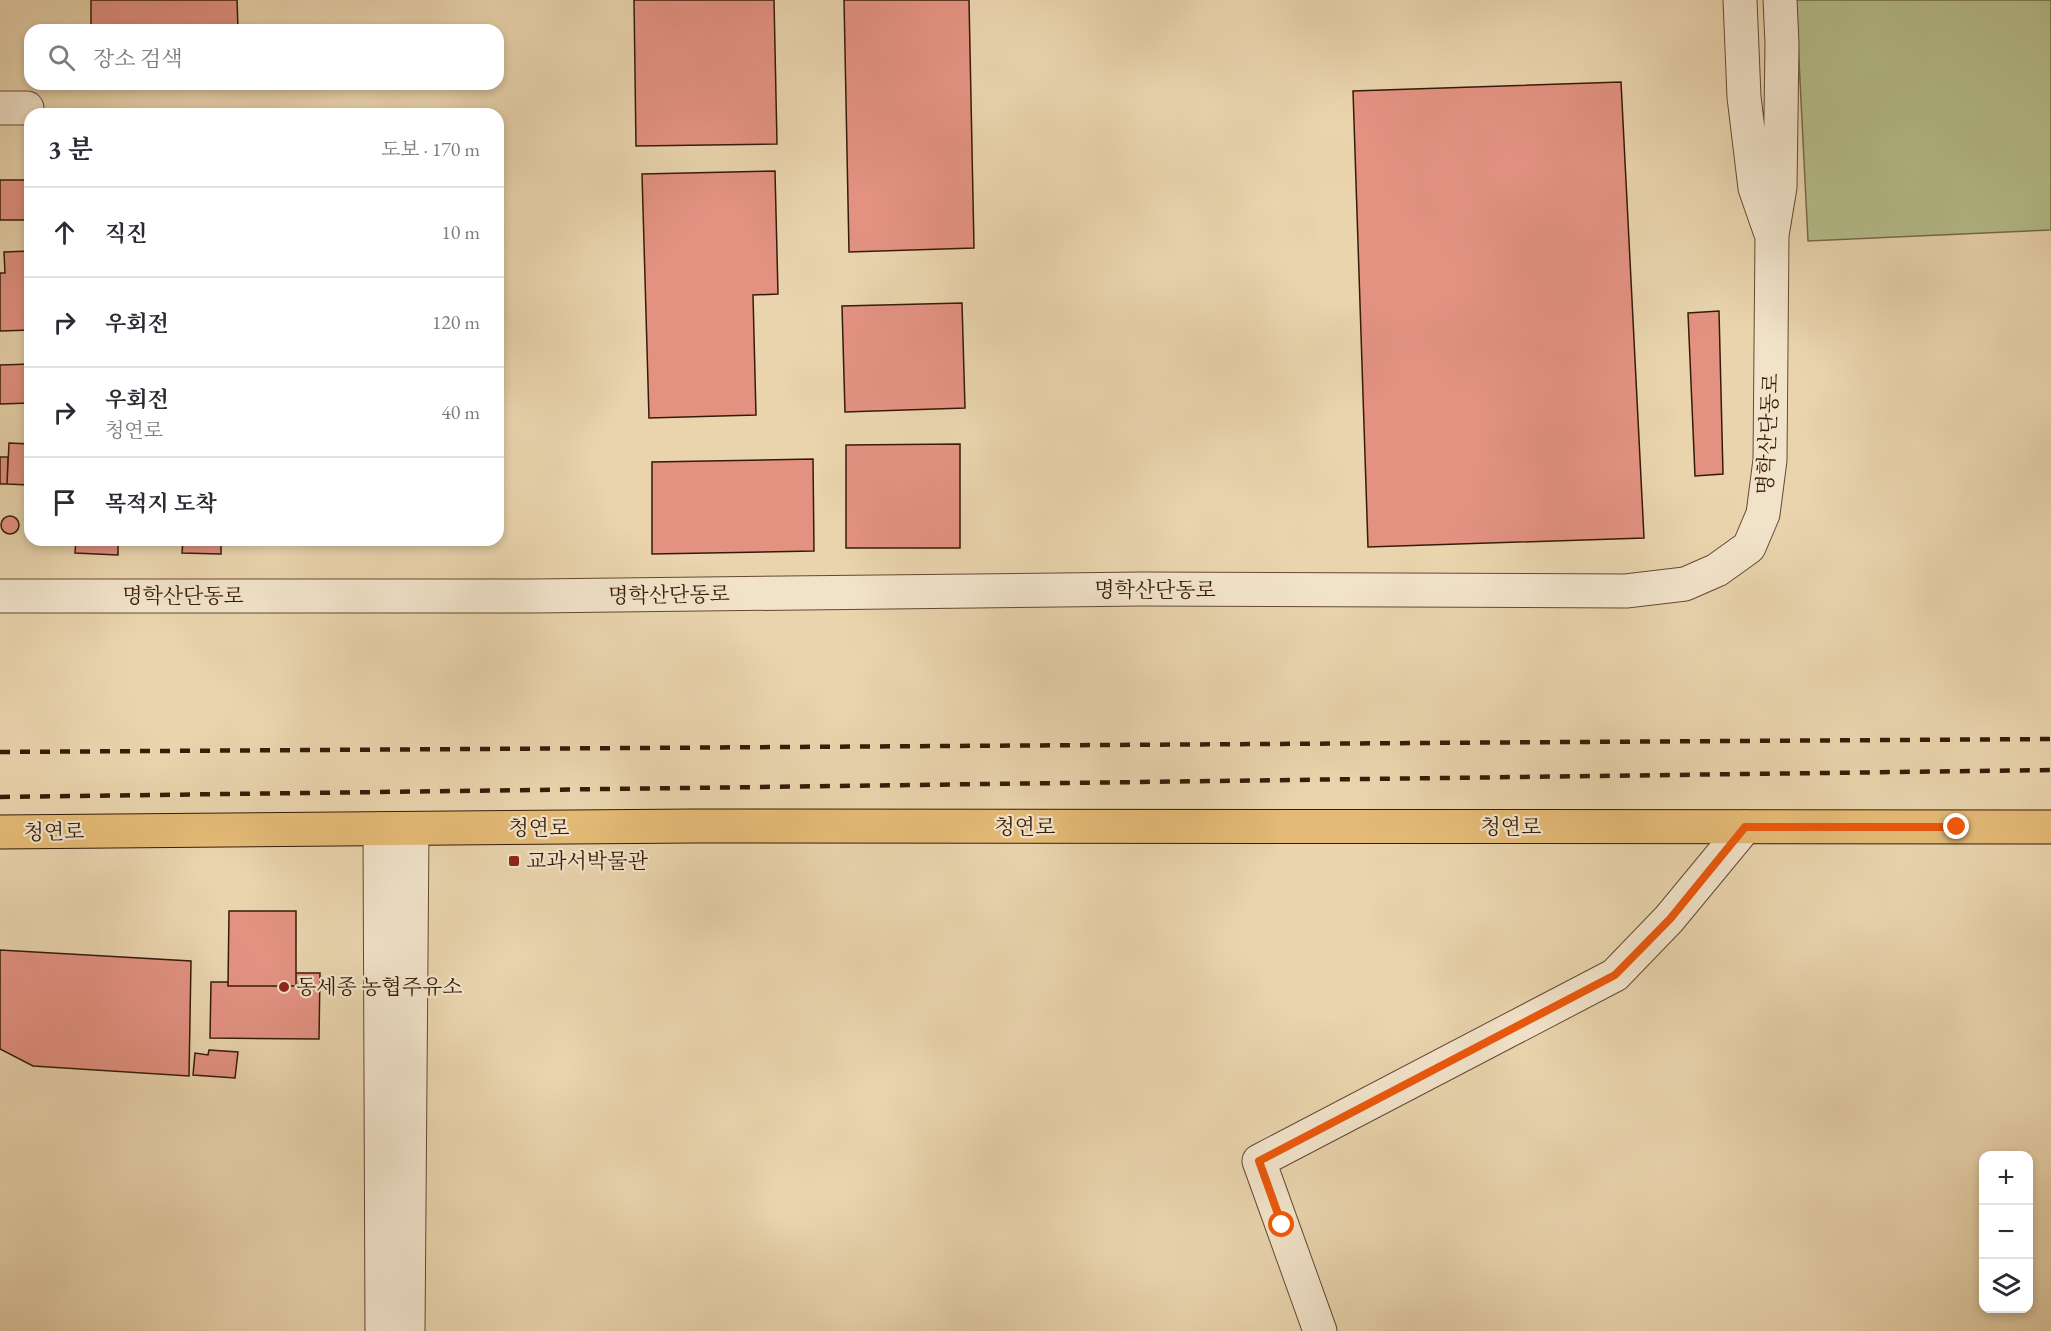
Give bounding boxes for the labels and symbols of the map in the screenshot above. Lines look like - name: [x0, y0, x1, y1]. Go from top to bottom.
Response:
- street label: 명학산단동로: [1751, 372, 1784, 495]
- street label: 명학산단동로: [1094, 576, 1216, 603]
- street label: 명학산단동로: [608, 580, 730, 609]
- street label: 명학산단동로: [122, 582, 244, 609]
- street label: 청연로: [995, 813, 1055, 840]
- street label: 청연로: [1481, 813, 1541, 840]
- route end: [1943, 813, 1969, 839]
- street label: 청연로: [509, 814, 569, 841]
- street label: 청연로: [23, 817, 85, 846]
- place label: 교과서박물관: [526, 847, 648, 874]
- marker: 교과서박물관: [507, 854, 521, 868]
- place label: 동세종 농협주유소: [296, 973, 463, 1000]
- marker: 동세종 농협주유소: [277, 980, 291, 994]
- route start: [1268, 1211, 1294, 1237]

